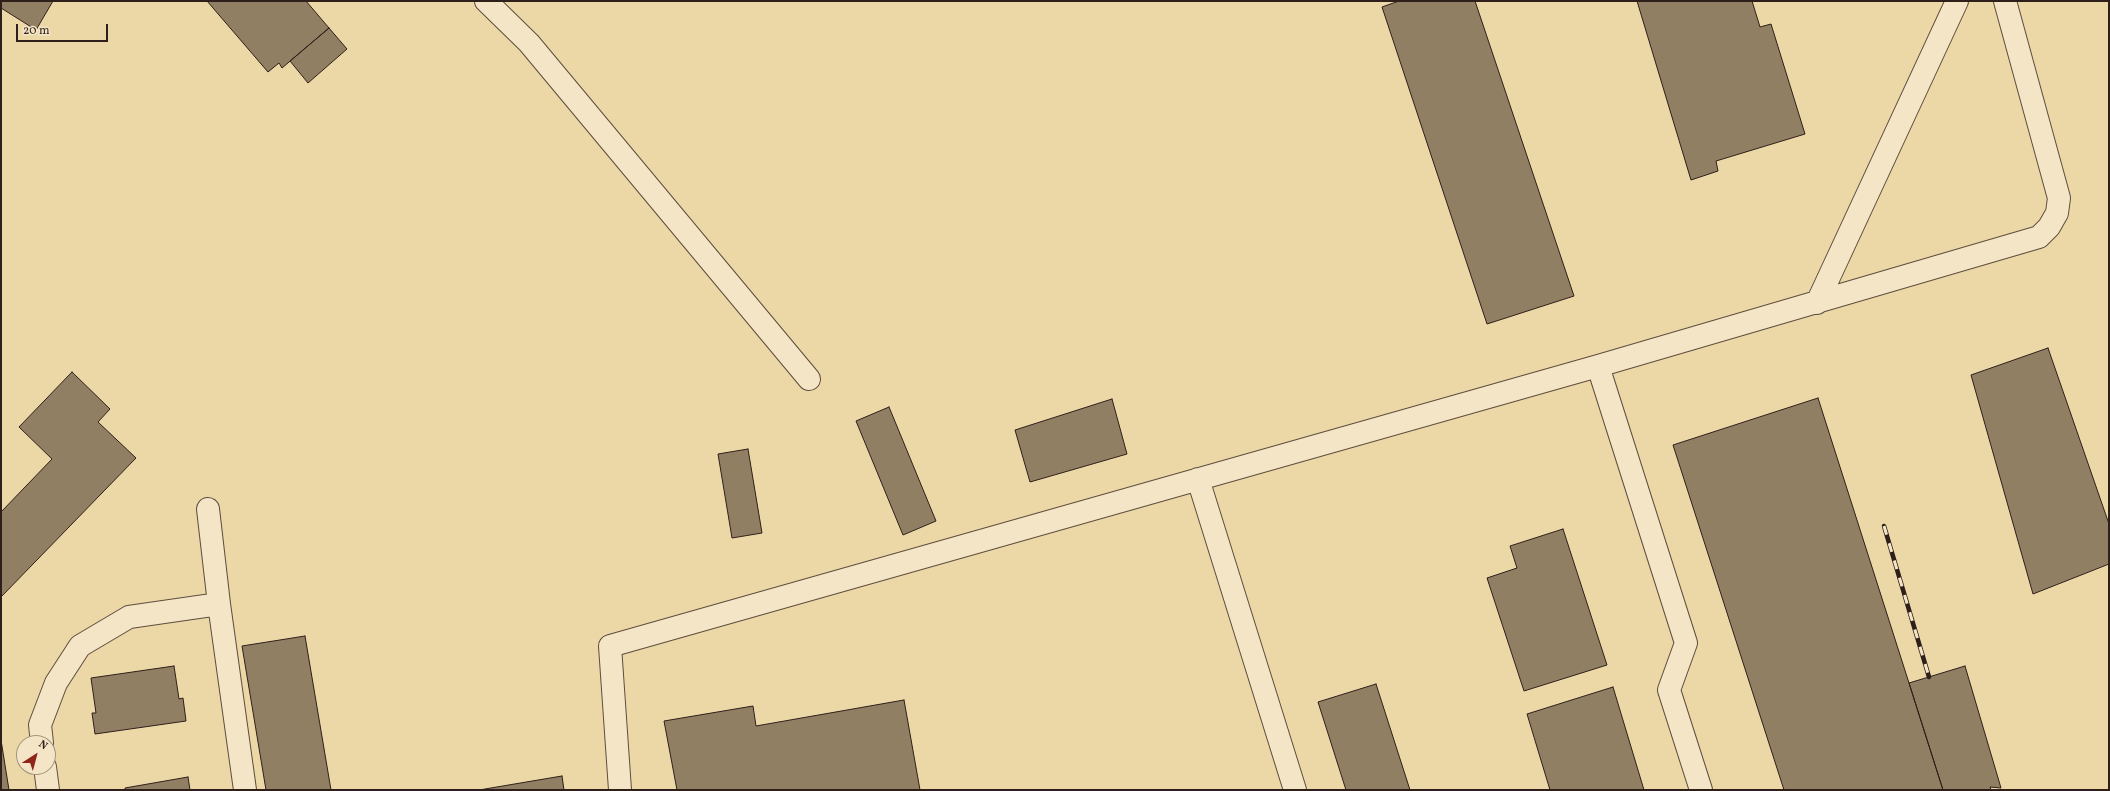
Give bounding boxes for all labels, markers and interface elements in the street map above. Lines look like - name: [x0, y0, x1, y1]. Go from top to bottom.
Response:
- scale bar: [18, 16, 110, 42]
- text: 20 m: [23, 23, 50, 39]
- north arrow: [16, 735, 56, 775]
- text: N: [35, 737, 50, 754]

